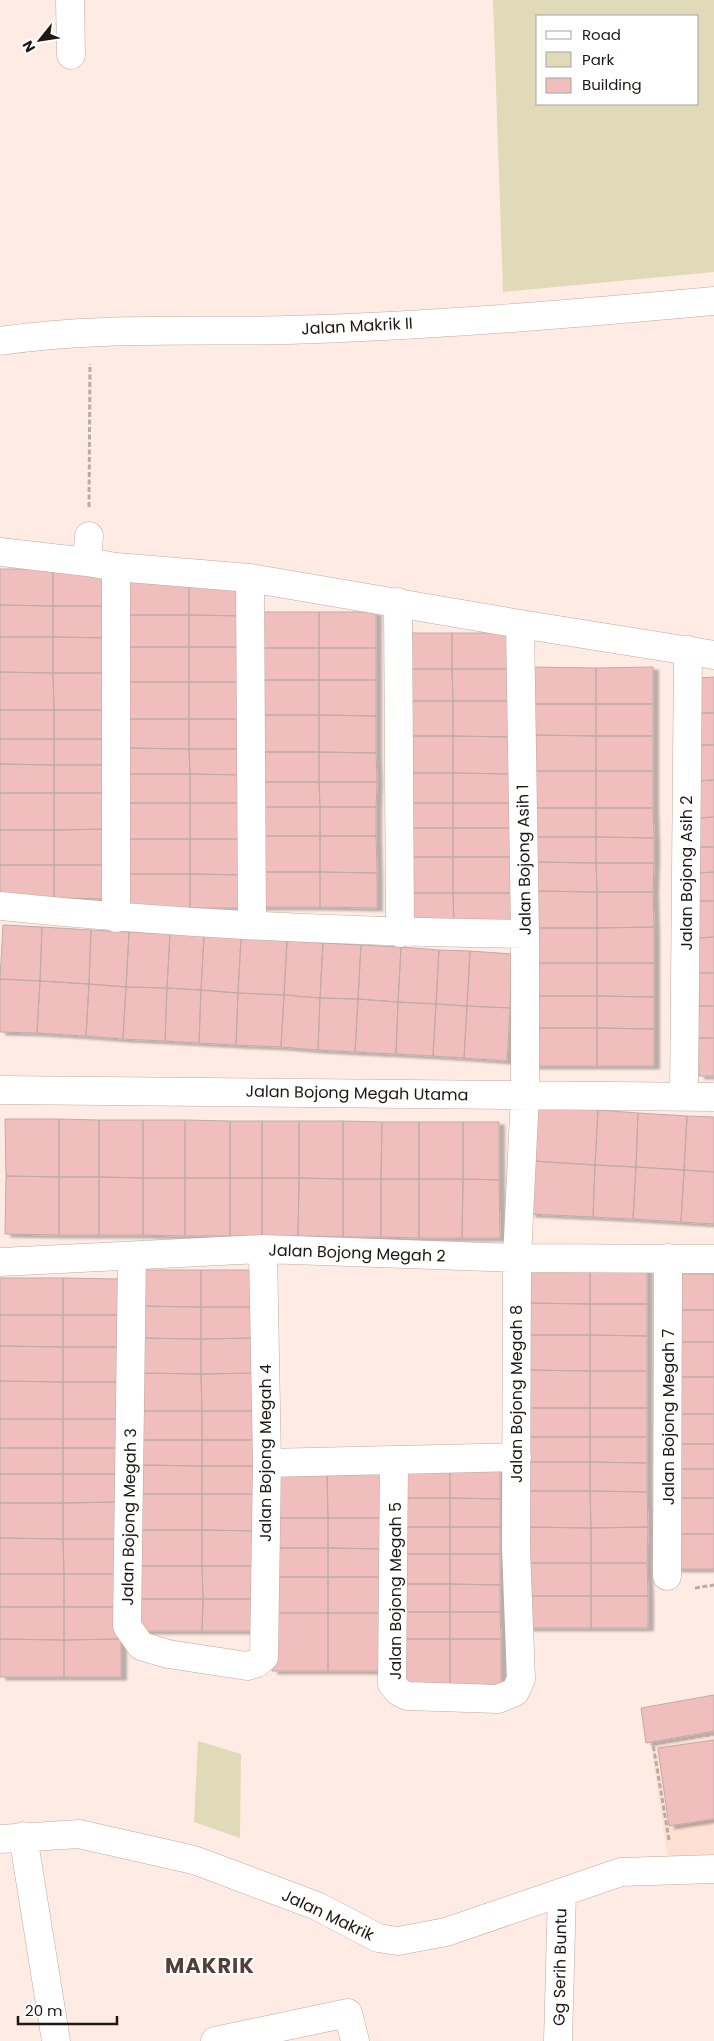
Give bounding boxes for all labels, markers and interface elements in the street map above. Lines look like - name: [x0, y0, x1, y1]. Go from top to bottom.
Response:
- north arrow: [15, 15, 65, 65]
- legend: [536, 15, 699, 105]
- text: Road: [582, 24, 621, 45]
- text: N: [17, 37, 40, 56]
- text: Park: [582, 49, 614, 70]
- text: Building: [582, 74, 642, 95]
- street label: Jalan Makrik II: [301, 312, 413, 340]
- street label: Jalan Bojong Asih 1: [511, 784, 537, 936]
- street label: Jalan Bojong Asih 2: [675, 796, 698, 950]
- street label: Jalan Bojong Megah Utama: [245, 1080, 469, 1106]
- street label: Jalan Bojong Megah 2: [268, 1238, 446, 1268]
- street label: Jalan Bojong Megah 8: [505, 1305, 528, 1483]
- street label: Jalan Bojong Megah 7: [657, 1328, 680, 1505]
- street label: Jalan Bojong Megah 4: [254, 1364, 277, 1542]
- street label: Jalan Bojong Megah 3: [116, 1428, 142, 1606]
- street label: Jalan Bojong Megah 5: [384, 1502, 407, 1680]
- street label: Jalan Makrik: [278, 1884, 379, 1947]
- street label: Gg Serih Buntu: [547, 1908, 573, 2026]
- district label: MAKRIK: [165, 1951, 255, 1980]
- scale bar: [18, 1994, 116, 2026]
- text: 20 m: [25, 2000, 63, 2021]

